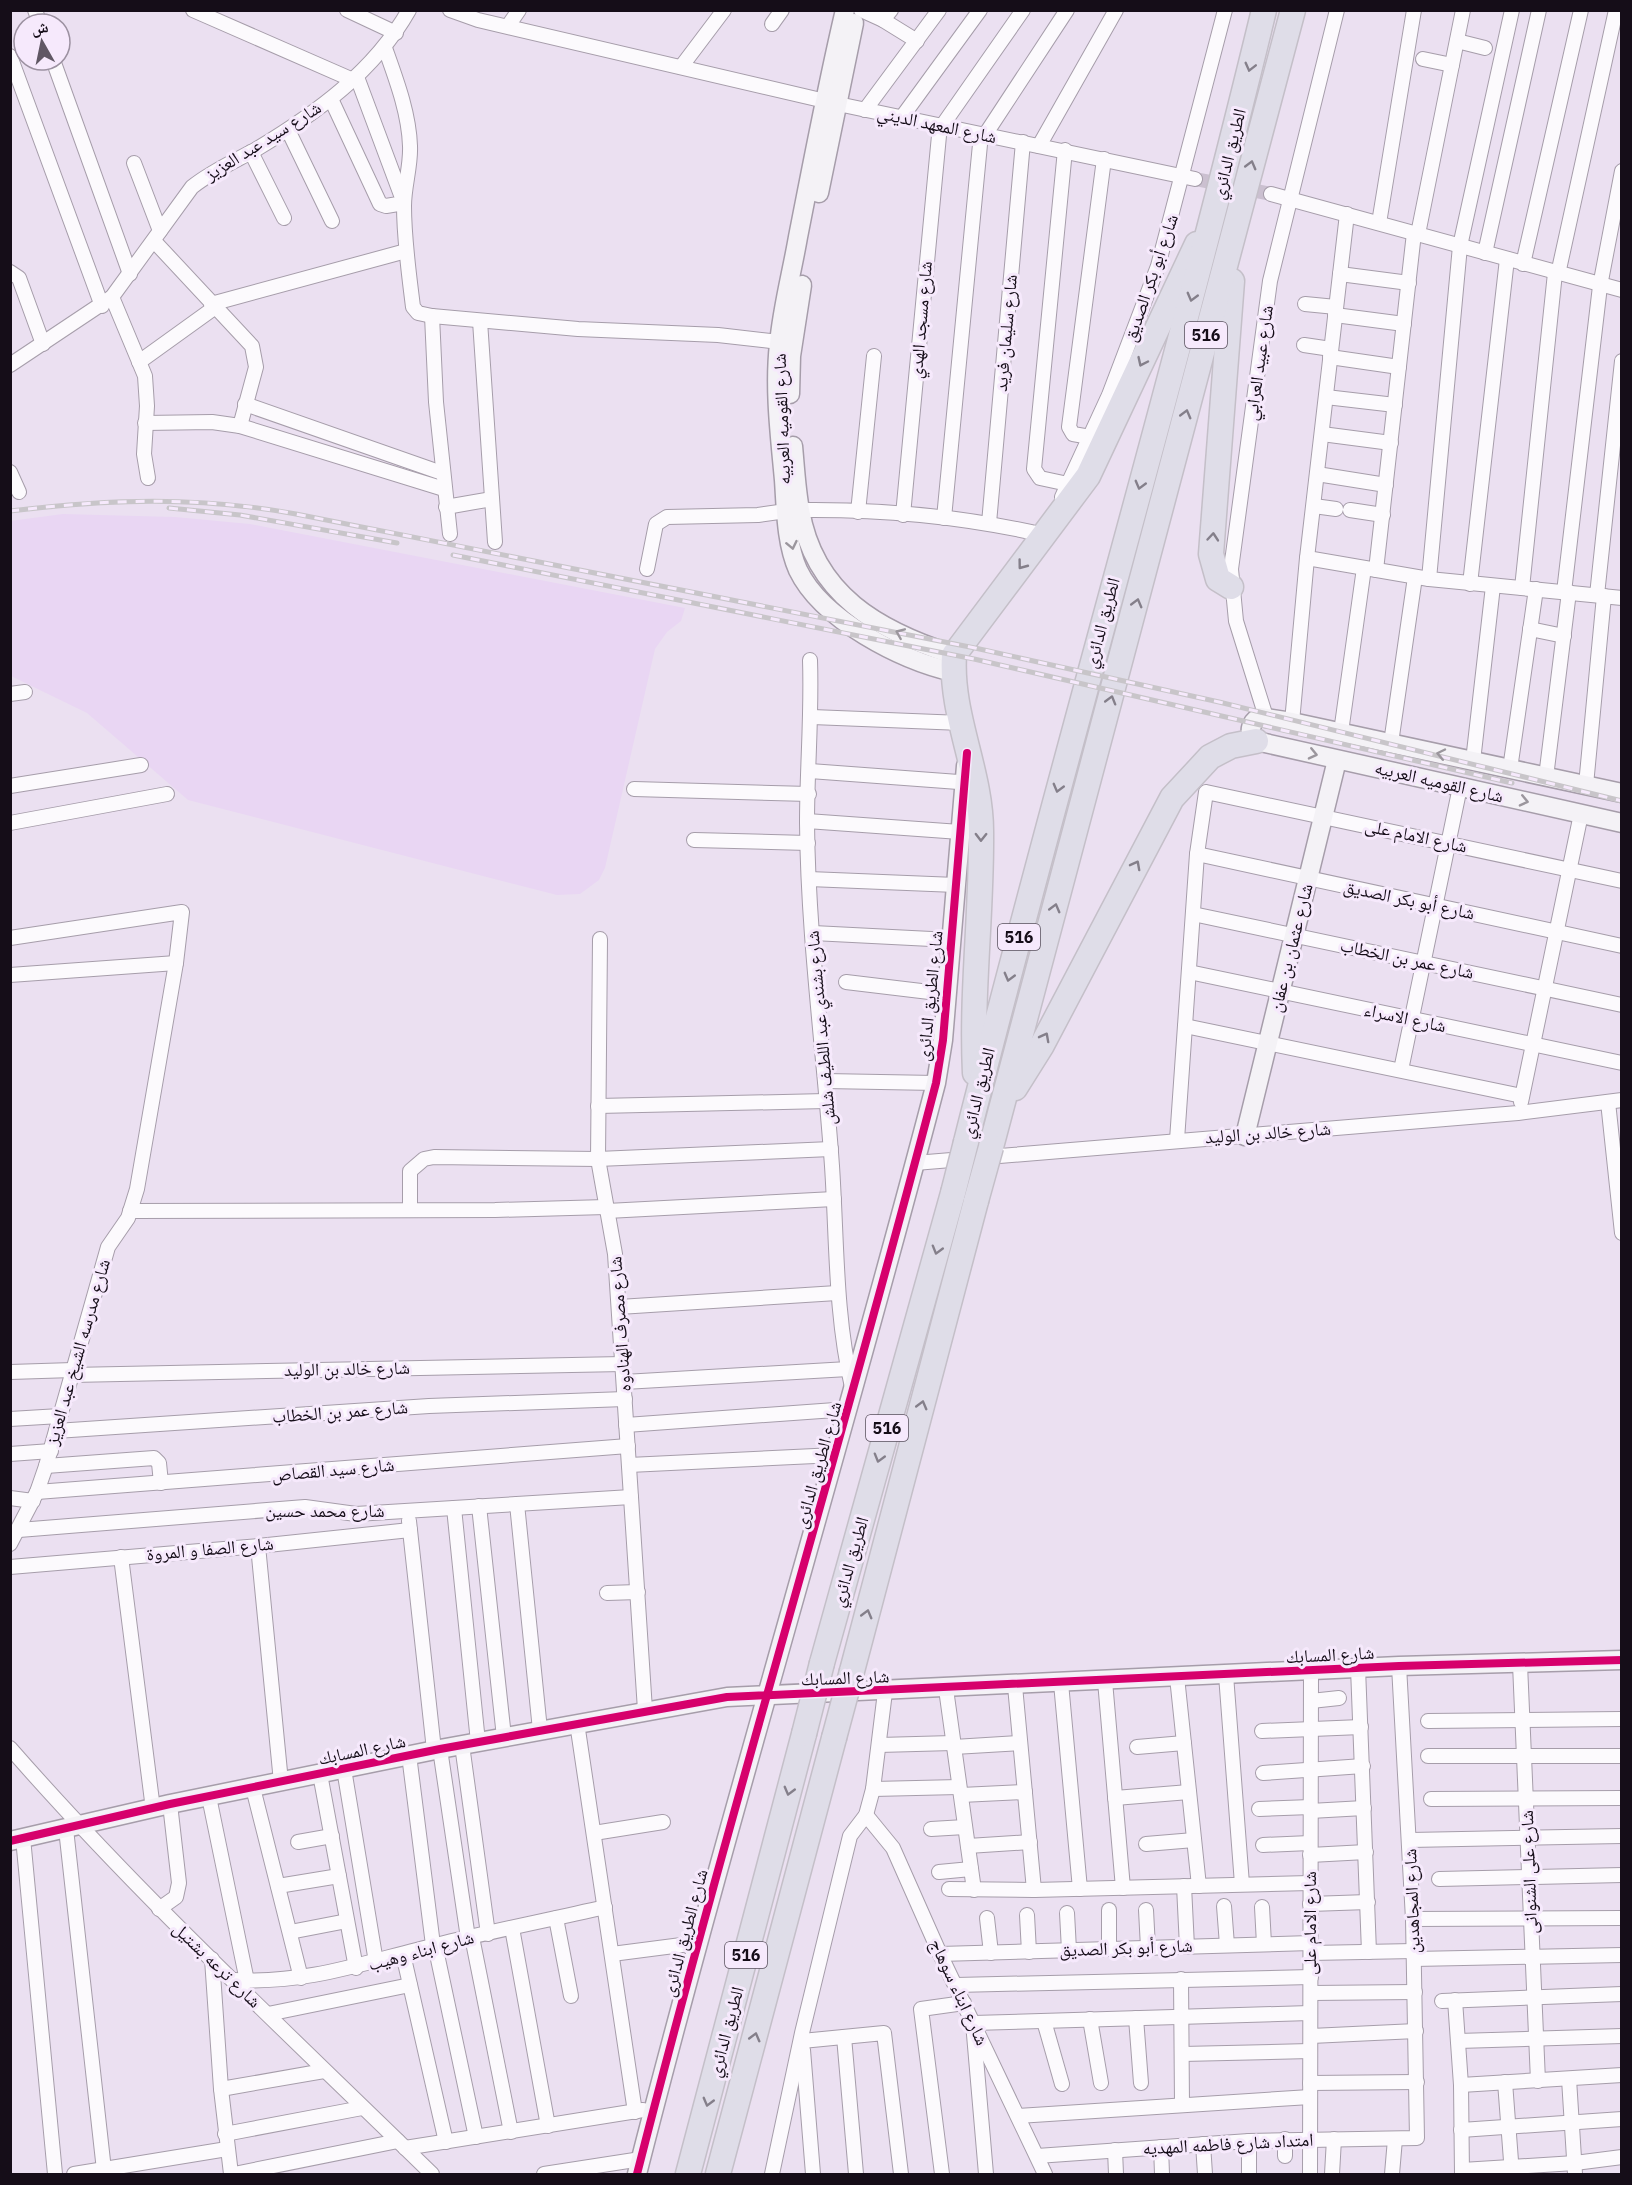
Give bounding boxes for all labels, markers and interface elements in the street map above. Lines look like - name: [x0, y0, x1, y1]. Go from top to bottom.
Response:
- north arrow: [12, 12, 72, 72]
- text: ش: [30, 16, 50, 38]
- one-way arrow: [1245, 62, 1258, 72]
- street label: شارع سيد عبد العزيز: [199, 96, 325, 186]
- street label: شارع المعهد الديني: [875, 101, 999, 152]
- street label: الطريق الدائري: [1206, 106, 1254, 203]
- one-way arrow: [1244, 160, 1256, 171]
- street label: شارع أبو بكر الصديق: [1118, 211, 1183, 345]
- street label: شارع مسجد الهدي: [904, 260, 941, 380]
- street label: شارع سليمان فريد: [989, 273, 1022, 393]
- one-way arrow: [1187, 291, 1199, 302]
- street label: شارع عبيد العرابي: [1239, 304, 1282, 423]
- road number: 516: [1185, 322, 1227, 348]
- street label: شارع القوميه العربيه: [768, 353, 795, 485]
- one-way arrow: [1138, 355, 1150, 366]
- one-way arrow: [1178, 410, 1191, 420]
- one-way arrow: [1135, 479, 1147, 490]
- one-way arrow: [1206, 533, 1219, 542]
- one-way arrow: [784, 539, 797, 549]
- one-way arrow: [1018, 558, 1029, 569]
- street label: الطريق الدائري: [1078, 575, 1128, 672]
- one-way arrow: [1129, 598, 1142, 608]
- one-way arrow: [895, 628, 906, 640]
- one-way arrow: [1103, 695, 1116, 705]
- one-way arrow: [1308, 747, 1318, 760]
- one-way arrow: [1436, 748, 1446, 761]
- street label: شارع القوميه العربيه: [1372, 756, 1506, 807]
- one-way arrow: [1052, 783, 1065, 793]
- one-way arrow: [1519, 794, 1529, 807]
- street label: شارع الامام على: [1363, 813, 1469, 859]
- one-way arrow: [974, 832, 987, 841]
- one-way arrow: [1129, 860, 1140, 871]
- street label: شارع أبو بكر الصديق: [1341, 874, 1477, 925]
- street label: شارع عثمان بن عفان: [1263, 881, 1318, 1015]
- one-way arrow: [1048, 903, 1061, 913]
- road number: 516: [998, 924, 1040, 950]
- street label: شارع بشندي عبد اللطيف شلش: [801, 929, 844, 1126]
- street label: شارع الطريق الدائرى: [911, 929, 948, 1062]
- street label: شارع عمر بن الخطاب: [1338, 933, 1476, 984]
- one-way arrow: [1003, 971, 1016, 981]
- street label: شارع الاسراء: [1362, 998, 1448, 1037]
- one-way arrow: [1038, 1033, 1050, 1044]
- street label: الطريق الدائري: [955, 1045, 1003, 1142]
- street label: شارع خالد بن الوليد: [1204, 1117, 1332, 1148]
- one-way arrow: [932, 1244, 944, 1255]
- street label: شارع مدرسه الشيخ عبد العزيز: [40, 1256, 116, 1449]
- street label: شارع مصرف الهنادوه: [603, 1256, 636, 1392]
- street label: شارع خالد بن الوليد: [284, 1356, 410, 1381]
- street label: شارع عمر بن الخطاب: [271, 1395, 409, 1428]
- street label: شارع الطريق الدائرى: [788, 1399, 847, 1531]
- one-way arrow: [915, 1400, 927, 1411]
- road number: 516: [866, 1415, 908, 1441]
- one-way arrow: [874, 1452, 886, 1463]
- street label: شارع سيد القصاص: [271, 1453, 395, 1486]
- street label: شارع محمد حسين: [265, 1499, 385, 1522]
- street label: الطريق الدائري: [826, 1514, 877, 1611]
- street label: شارع الصفا و المروة: [145, 1531, 275, 1566]
- one-way arrow: [860, 1609, 872, 1620]
- street label: شارع المسابك: [1285, 1641, 1375, 1668]
- street label: شارع المسابك: [800, 1664, 890, 1691]
- street label: شارع المسابك: [316, 1729, 408, 1770]
- one-way arrow: [783, 1786, 796, 1796]
- street label: شارع على الشنوانى: [1515, 1810, 1542, 1934]
- street label: شارع المجاهدين: [1398, 1848, 1425, 1954]
- street label: شارع الطريق الدائرى: [656, 1866, 713, 1999]
- street label: شارع الامام على: [1298, 1871, 1322, 1975]
- street label: شارع ترعه بشتيل: [168, 1917, 266, 2012]
- street label: شارع ابناء وهيب: [366, 1925, 476, 1976]
- street label: شارع أبو بكر الصديق: [1059, 1934, 1193, 1961]
- street label: شارع ابناء سوهاج: [924, 1935, 994, 2049]
- road number: 516: [725, 1942, 767, 1968]
- street label: الطريق الدائري: [702, 1984, 752, 2081]
- one-way arrow: [747, 2032, 760, 2042]
- one-way arrow: [702, 2096, 715, 2106]
- street label: امتداد شارع فاطمه المهديه: [1142, 2128, 1314, 2159]

